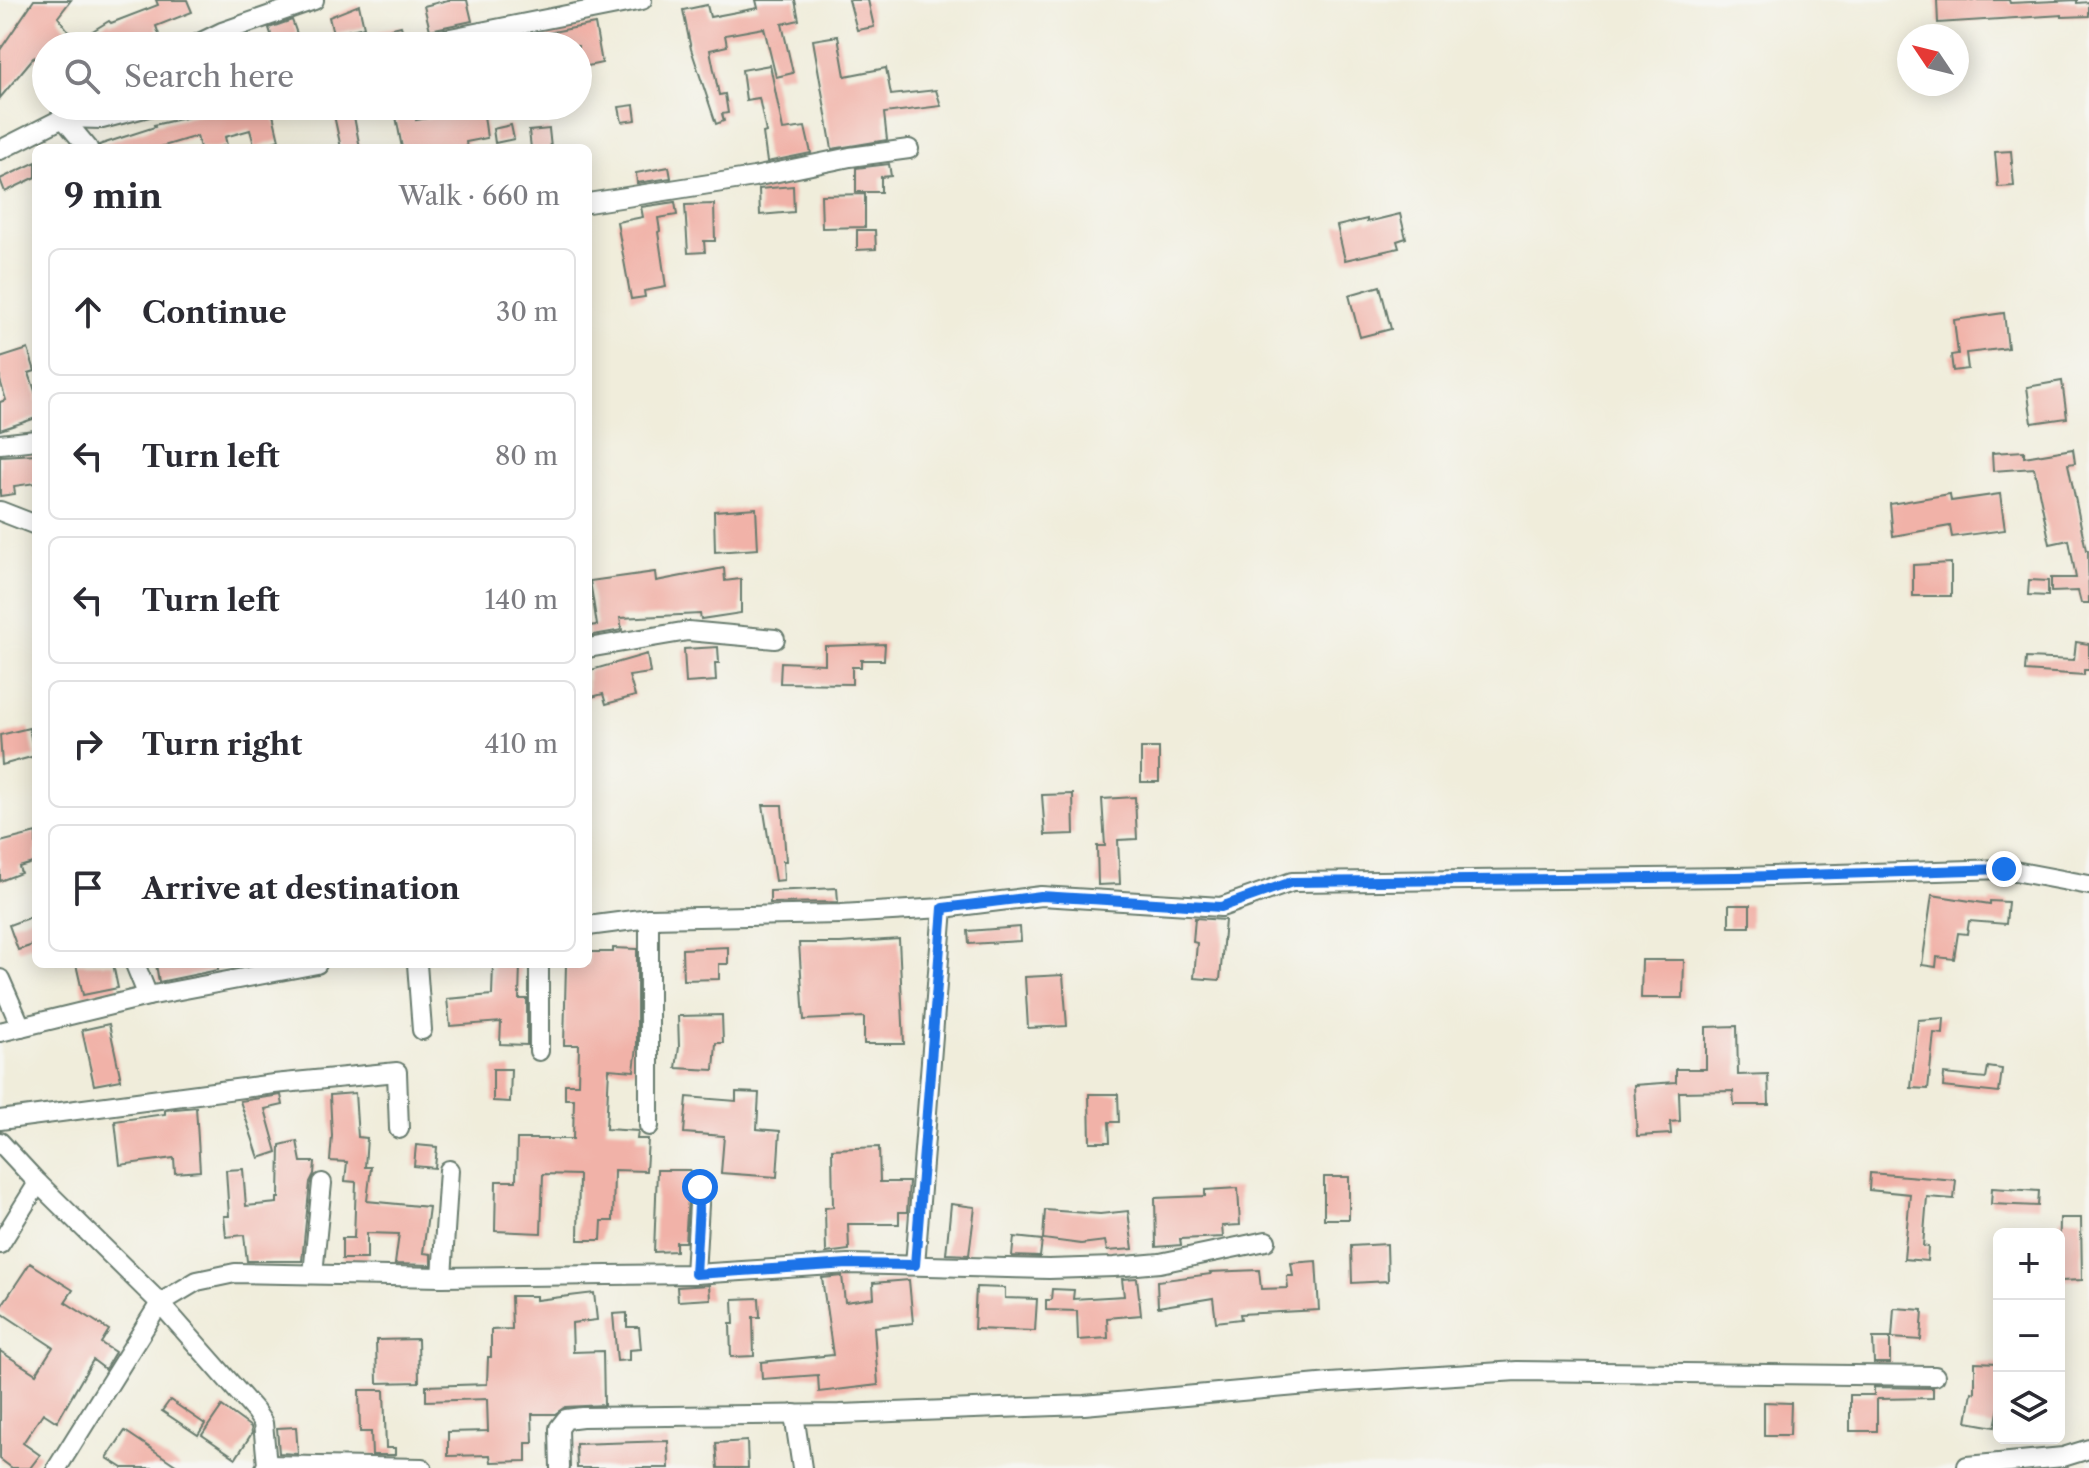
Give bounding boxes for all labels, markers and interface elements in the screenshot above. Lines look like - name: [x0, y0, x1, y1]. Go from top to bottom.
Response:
- north arrow: [1897, 24, 1969, 96]
- search box: [32, 32, 592, 120]
- icon: search: [60, 54, 104, 98]
- text: Search here: [124, 58, 294, 95]
- text: 9 min: [64, 175, 162, 217]
- text: Walk · 660 m: [399, 180, 560, 212]
- icon: ahead: [66, 290, 110, 334]
- text: Continue: [142, 294, 287, 331]
- text: 30 m: [496, 296, 558, 328]
- icon: left: [66, 434, 110, 478]
- text: Turn left: [142, 438, 279, 475]
- text: 80 m: [495, 440, 558, 472]
- icon: left: [66, 578, 110, 622]
- text: Turn left: [142, 582, 279, 619]
- text: 140 m: [484, 584, 558, 616]
- icon: right: [66, 722, 110, 766]
- text: Turn right: [142, 726, 302, 763]
- text: 410 m: [484, 728, 558, 760]
- route end: [1986, 851, 2022, 887]
- icon: arrive: [66, 866, 110, 910]
- text: Arrive at destination: [142, 870, 460, 907]
- route start: [682, 1169, 718, 1205]
- map controls: [1993, 1228, 2065, 1444]
- button: +: [1993, 1228, 2065, 1300]
- button: −: [1993, 1300, 2065, 1372]
- button: layers: [1993, 1372, 2065, 1444]

